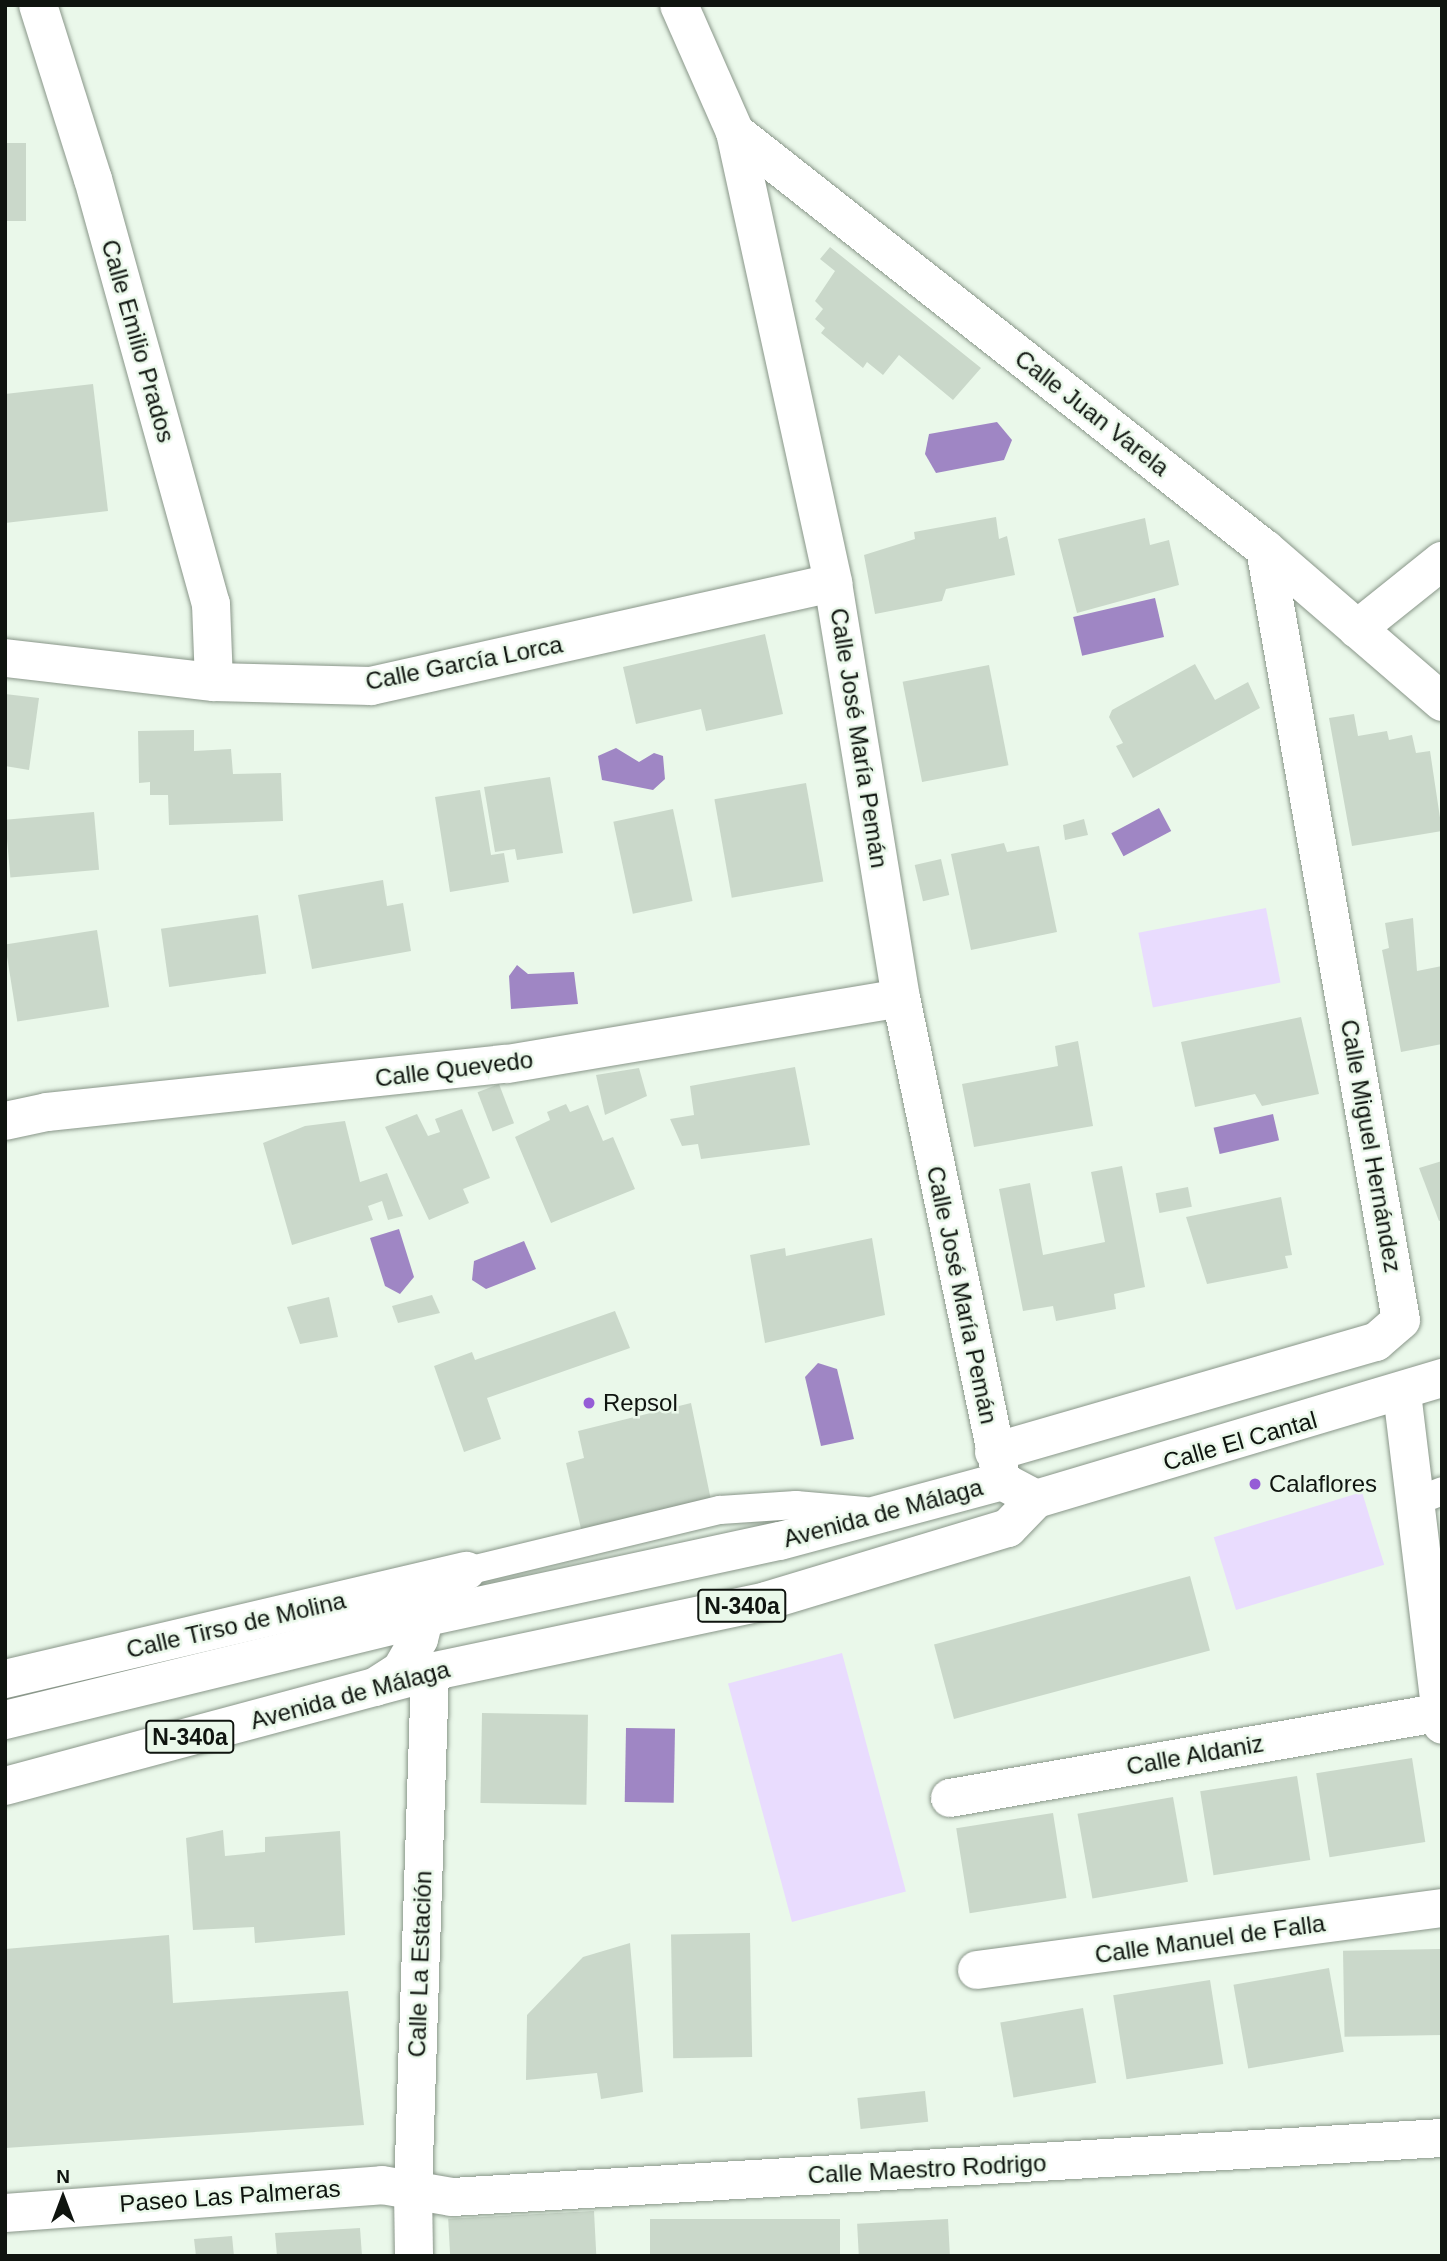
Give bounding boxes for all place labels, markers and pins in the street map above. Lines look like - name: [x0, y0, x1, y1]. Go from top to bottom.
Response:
- place label: Repsol: [603, 1389, 678, 1417]
- marker: Repsol: [581, 1395, 597, 1411]
- place label: Calaflores: [1269, 1470, 1377, 1498]
- marker: Calaflores: [1247, 1476, 1263, 1492]

